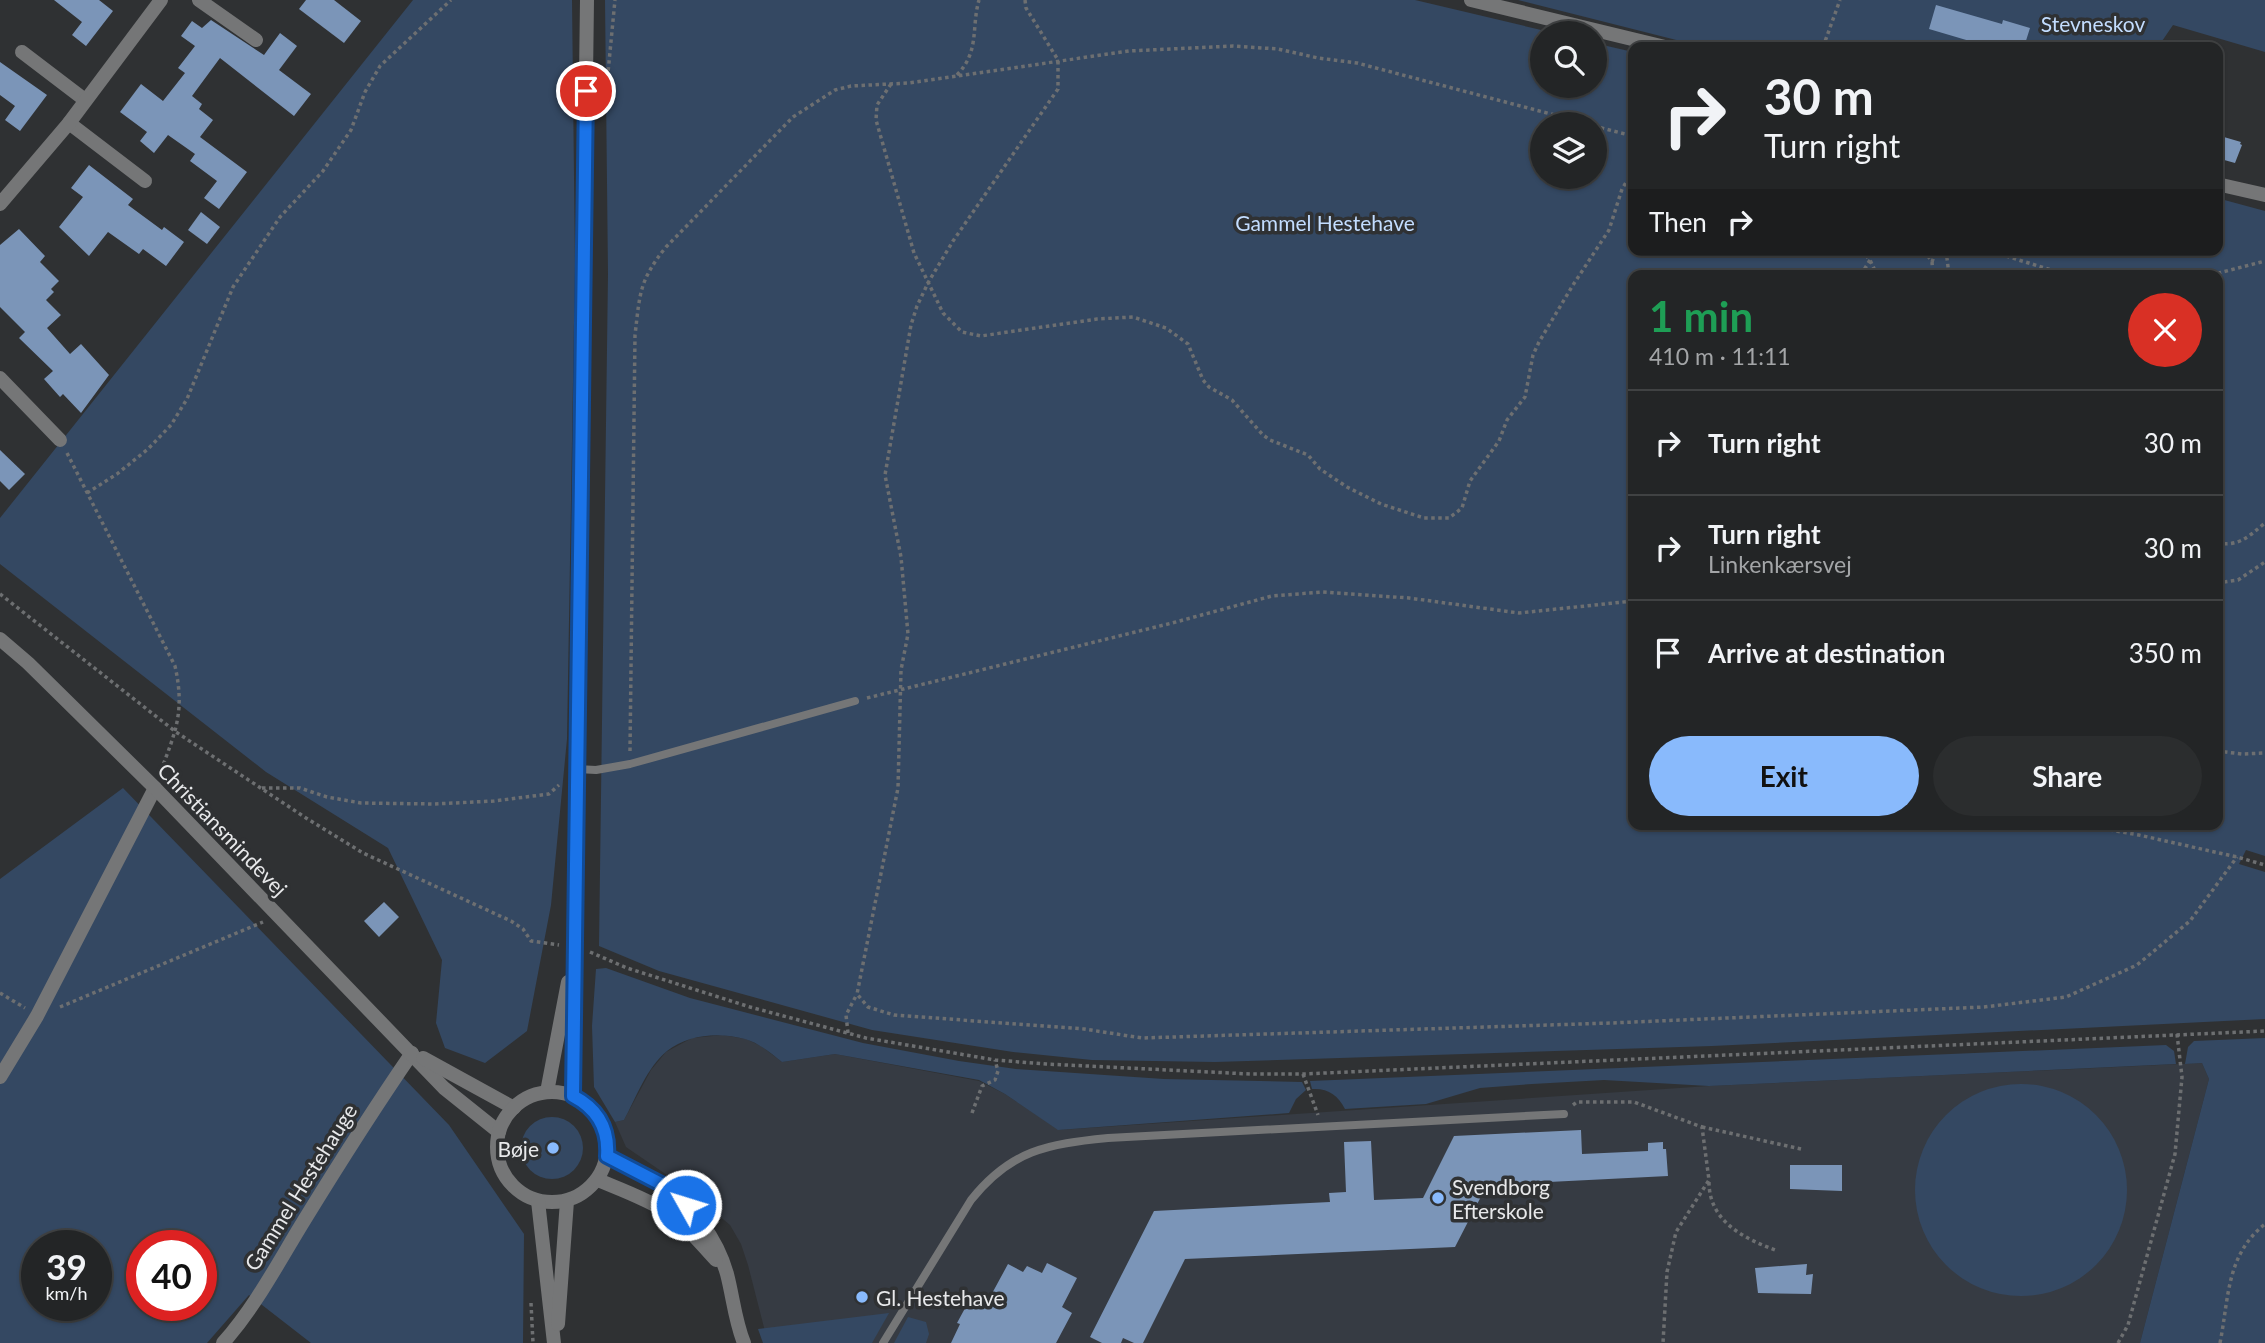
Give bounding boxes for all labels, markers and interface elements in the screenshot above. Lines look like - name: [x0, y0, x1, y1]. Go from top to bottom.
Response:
- park label: Stevneskov: [2041, 11, 2145, 36]
- map controls: [1530, 21, 1607, 189]
- button: search: [1530, 21, 1607, 98]
- pin: [556, 61, 616, 121]
- text: 30 m: [1764, 67, 1874, 125]
- icon: right: [1649, 70, 1740, 161]
- icon: arrive: [567, 72, 605, 110]
- button: layers: [1530, 112, 1607, 189]
- text: Turn right: [1764, 126, 1900, 165]
- icon: right: [1721, 203, 1759, 241]
- text: Then: [1649, 206, 1707, 238]
- park label: Gammel Hestehave: [1235, 210, 1415, 235]
- text: 1 min: [1649, 291, 1753, 341]
- button: close: [2128, 293, 2202, 367]
- text: 410 m · 11:11: [1649, 342, 1791, 370]
- icon: right: [1649, 424, 1687, 462]
- text: Turn right: [1708, 427, 1821, 459]
- text: 30 m: [2144, 427, 2202, 459]
- text: Turn right: [1708, 518, 1821, 550]
- icon: right: [1649, 529, 1687, 567]
- text: 30 m: [2144, 532, 2202, 564]
- text: Linkenkærsvej: [1708, 550, 1852, 578]
- icon: arrive: [1649, 634, 1687, 672]
- text: Arrive at destination: [1708, 637, 1945, 669]
- text: 350 m: [2129, 637, 2202, 669]
- button: Exit: [1649, 736, 1919, 816]
- button: Share: [1933, 736, 2202, 816]
- street label: Christiansmindevej: [153, 757, 293, 901]
- street label: Gammel Hestehauge: [239, 1099, 361, 1275]
- place label: Bøje: [498, 1136, 539, 1161]
- marker: Bøje: [545, 1140, 561, 1156]
- position arrow: [649, 1168, 723, 1242]
- place label: Svendborg Efterskole: [1452, 1174, 1550, 1223]
- marker: Svendborg Efterskole: [1430, 1190, 1446, 1206]
- speed limit sign: 40: [126, 1230, 217, 1321]
- text: 39: [46, 1245, 87, 1287]
- text: km/h: [45, 1282, 88, 1304]
- place label: Gl. Hestehave: [876, 1285, 1005, 1310]
- marker: Gl. Hestehave: [854, 1289, 870, 1305]

